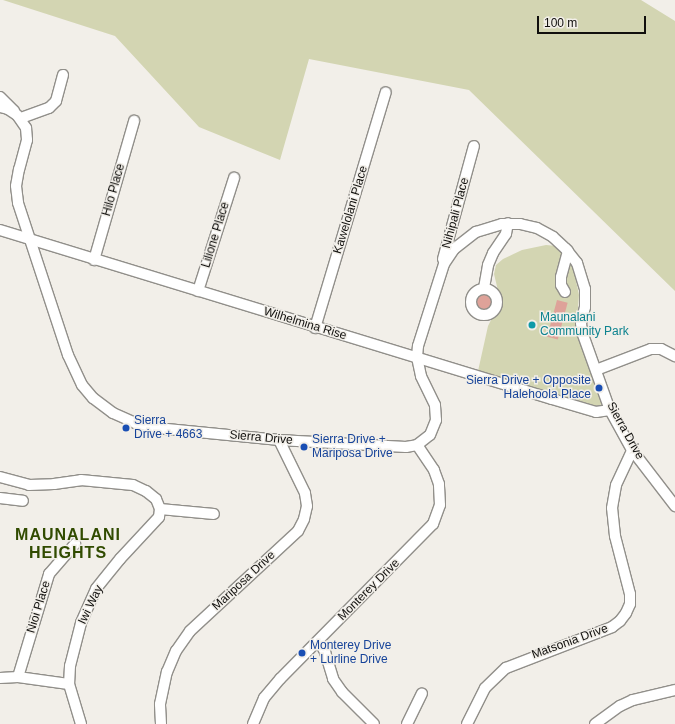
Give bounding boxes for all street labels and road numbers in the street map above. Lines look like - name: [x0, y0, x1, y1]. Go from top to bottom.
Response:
- street label: Hilo Place: [100, 162, 128, 218]
- street label: Kawelolani Place: [331, 164, 371, 256]
- street label: Nihipali Place: [440, 176, 472, 250]
- street label: Lilione Place: [199, 200, 233, 270]
- street label: Wilhelmina Rise: [262, 305, 348, 343]
- street label: Sierra Drive: [603, 400, 647, 462]
- street label: Sierra Drive: [229, 428, 293, 448]
- street label: Mariposa Drive: [210, 548, 278, 614]
- street label: Monterey Drive: [335, 556, 403, 624]
- street label: Nioi Place: [24, 579, 54, 635]
- street label: Iwi Way: [75, 583, 107, 627]
- street label: Matsonia Drive: [530, 622, 610, 662]

